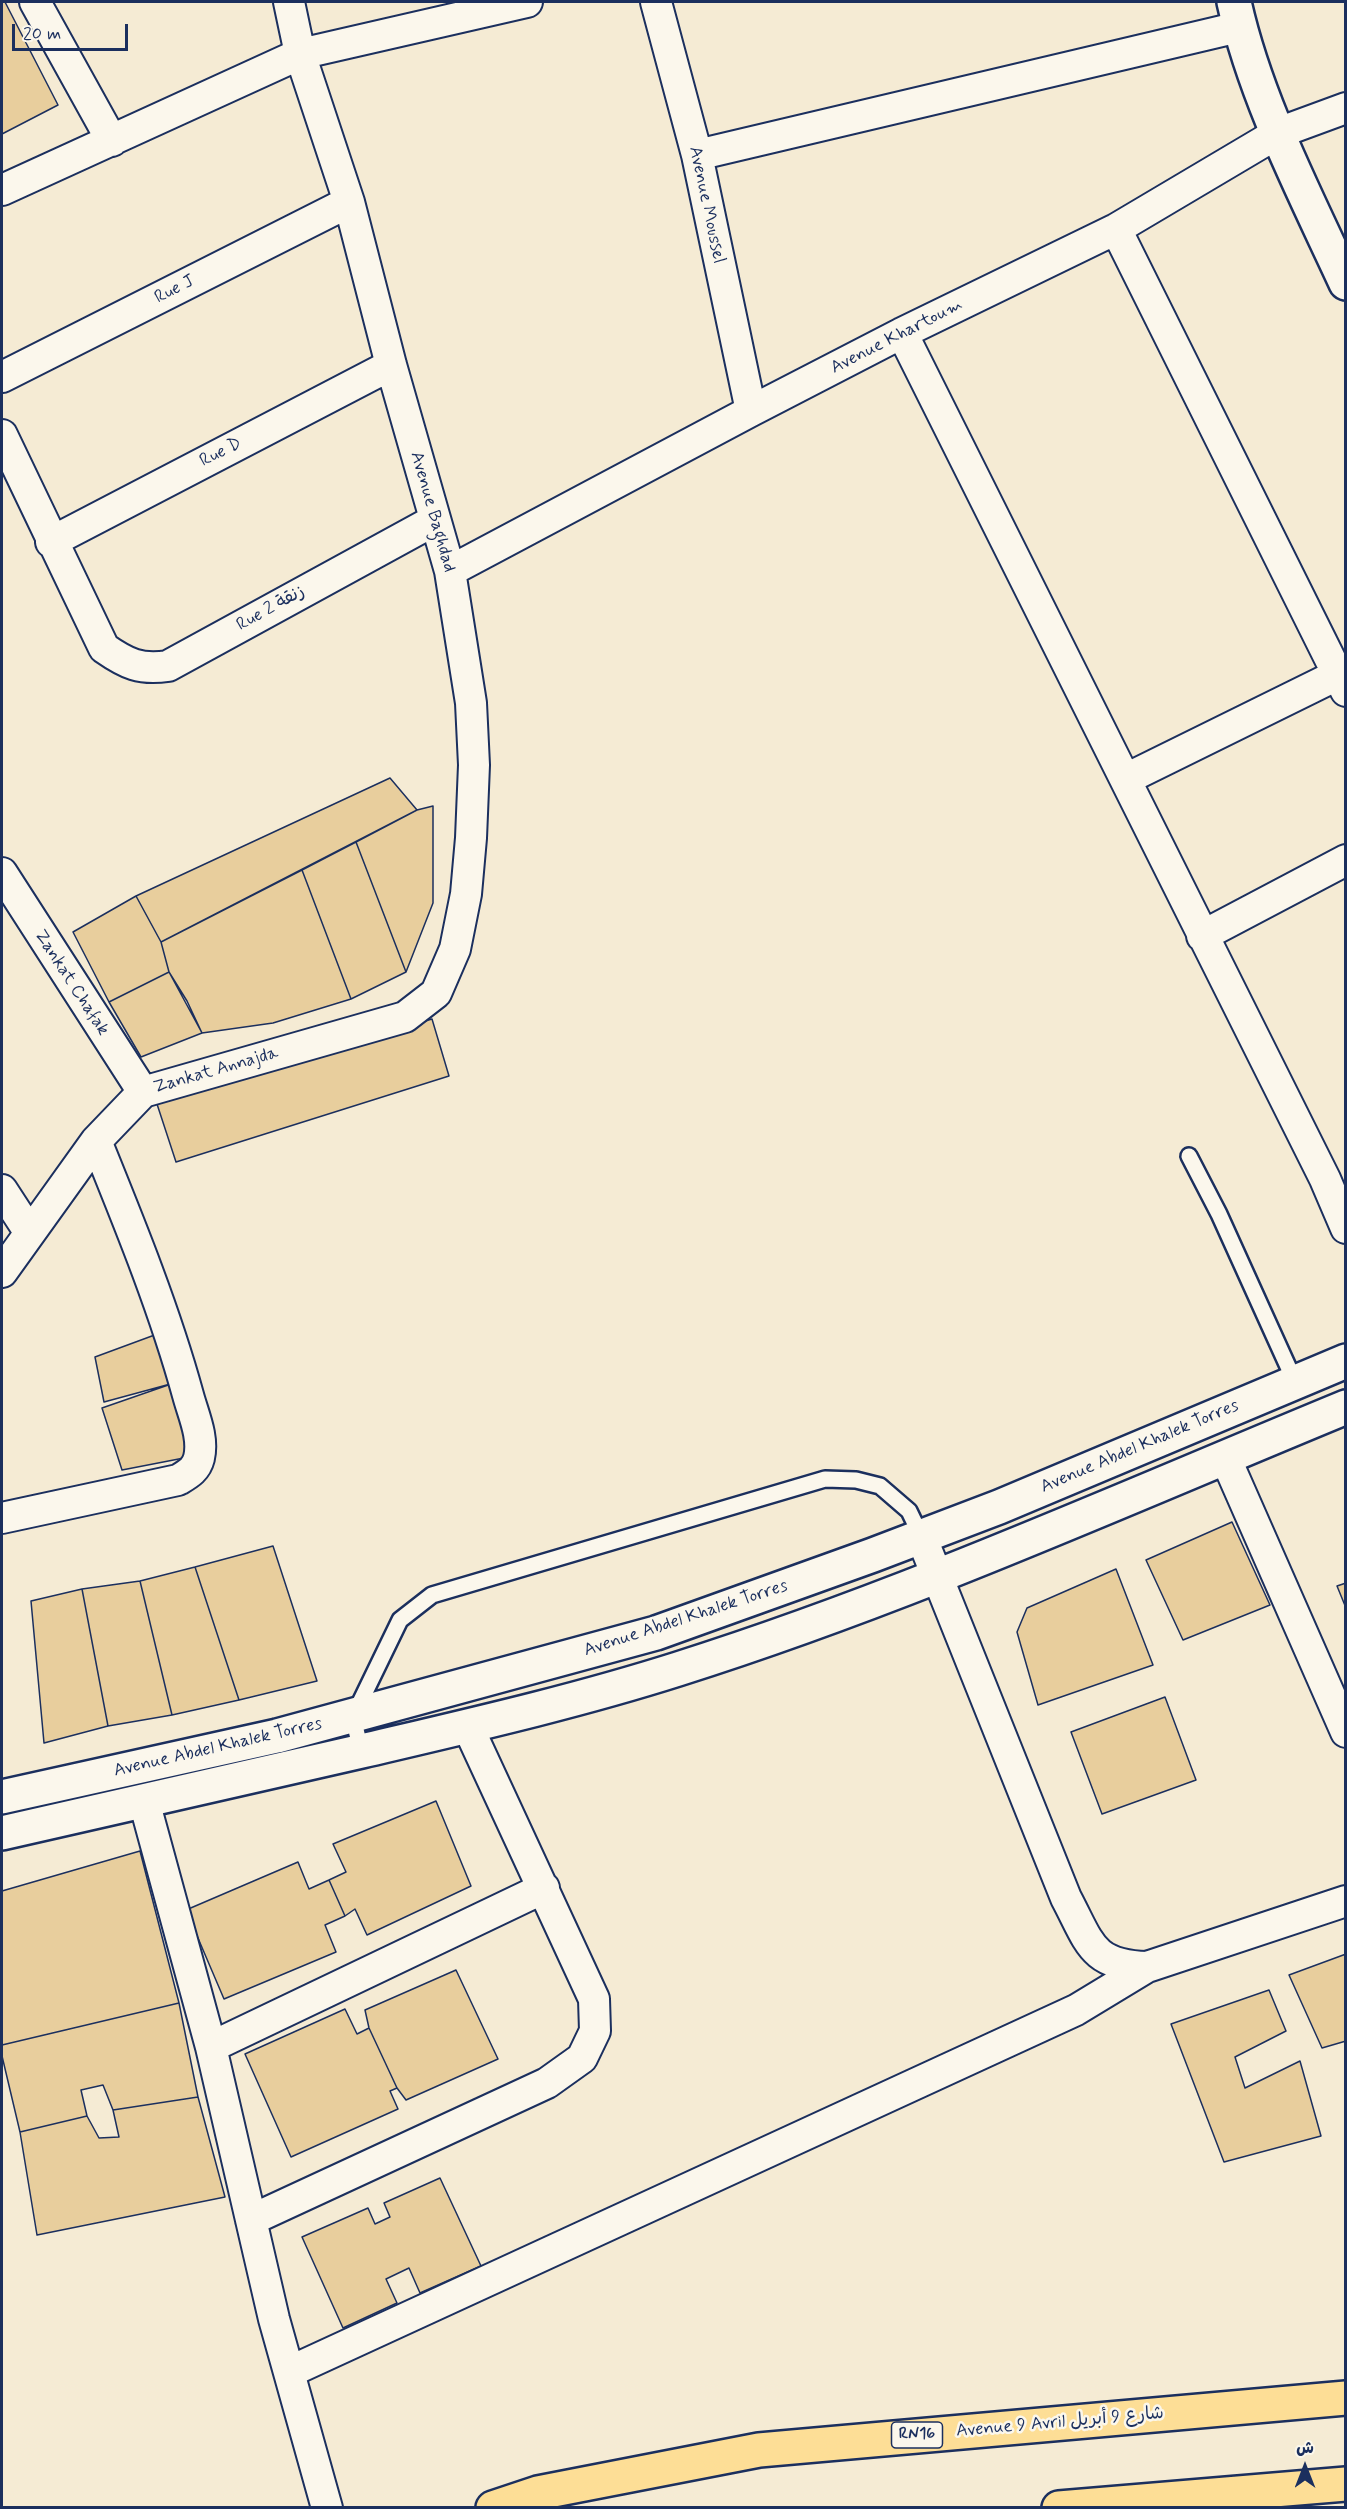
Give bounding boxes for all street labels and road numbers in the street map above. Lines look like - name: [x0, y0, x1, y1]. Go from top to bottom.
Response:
- street label: Avenue Moussel: [683, 144, 729, 266]
- street label: Rue J: [151, 271, 199, 309]
- street label: Avenue Khartoum: [827, 294, 967, 380]
- street label: Rue D: [196, 433, 246, 473]
- street label: Avenue Baghdad: [404, 449, 460, 575]
- street label: Rue 2 زنقة: [233, 581, 309, 637]
- street label: Zankat Chafak: [29, 926, 113, 1040]
- street label: Zankat Annajda: [151, 1043, 281, 1099]
- street label: Avenue Abdel Khalek Torres: [1038, 1395, 1242, 1499]
- street label: Avenue Abdel Khalek Torres: [581, 1576, 791, 1662]
- street label: Avenue Abdel Khalek Torres: [112, 1713, 324, 1783]
- street label: Avenue 9 Avril شارع 9 أبريل: [955, 2403, 1165, 2443]
- road number: RN16: [892, 2422, 942, 2448]

